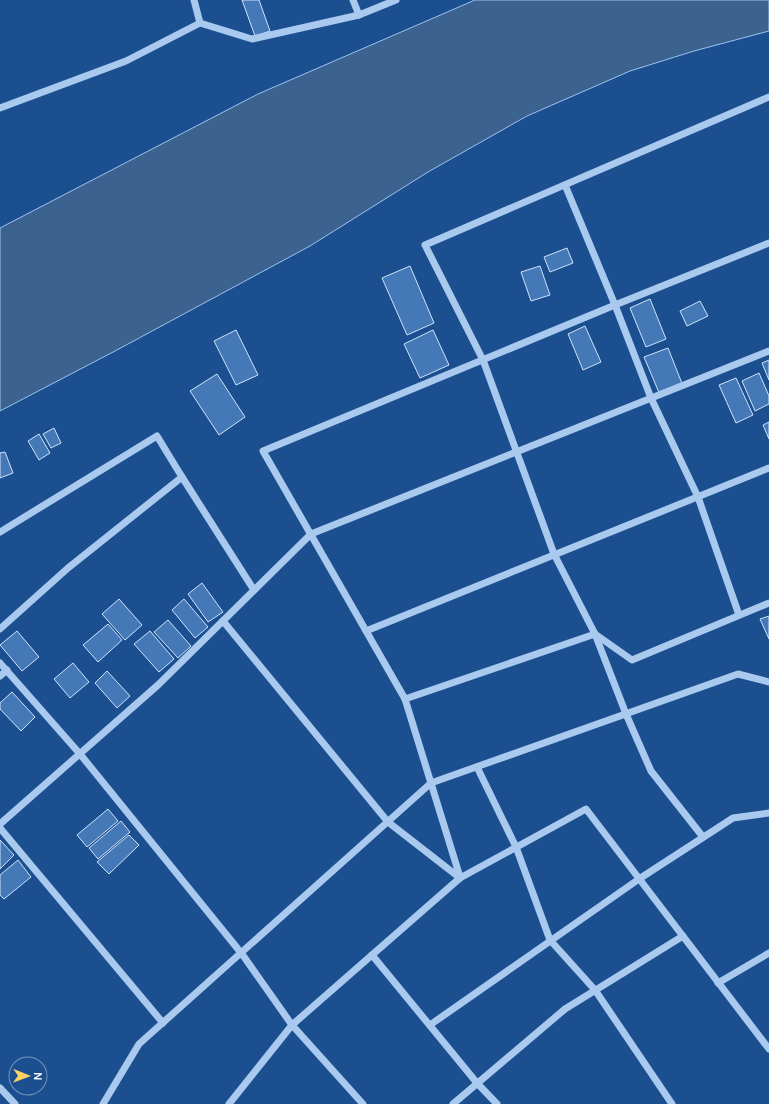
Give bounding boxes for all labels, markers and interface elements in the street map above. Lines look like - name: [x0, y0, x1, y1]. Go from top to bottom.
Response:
- north arrow: [8, 1056, 48, 1096]
- text: N: [31, 1072, 46, 1080]

